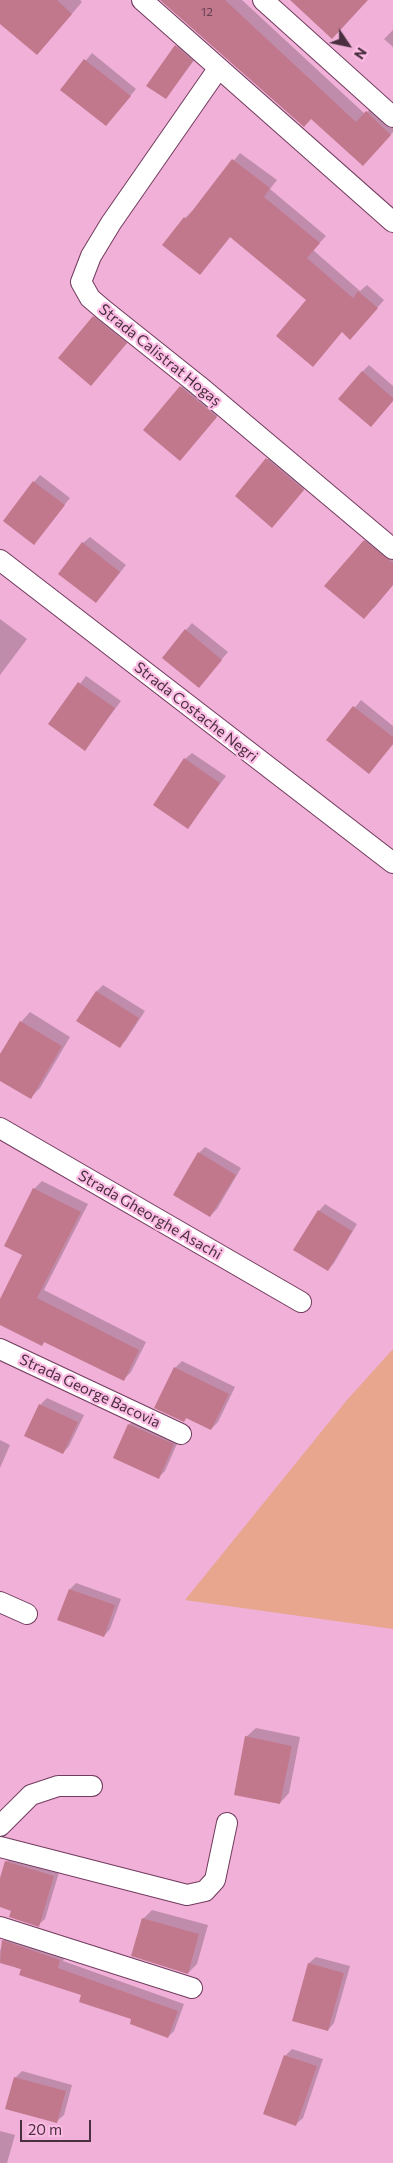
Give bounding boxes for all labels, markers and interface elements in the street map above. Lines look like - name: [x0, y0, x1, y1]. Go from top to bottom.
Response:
- house number: 12: [201, 5, 213, 19]
- north arrow: [323, 20, 373, 70]
- text: N: [351, 45, 371, 63]
- street label: Strada Calistrat Hogaș: [95, 300, 225, 410]
- street label: Strada Costache Negri: [131, 658, 261, 766]
- street label: Strada Gheorghe Asachi: [75, 1167, 225, 1263]
- street label: Strada George Bacovia: [17, 1350, 163, 1432]
- scale bar: [22, 2110, 94, 2142]
- text: 20 m: [28, 2120, 62, 2138]

